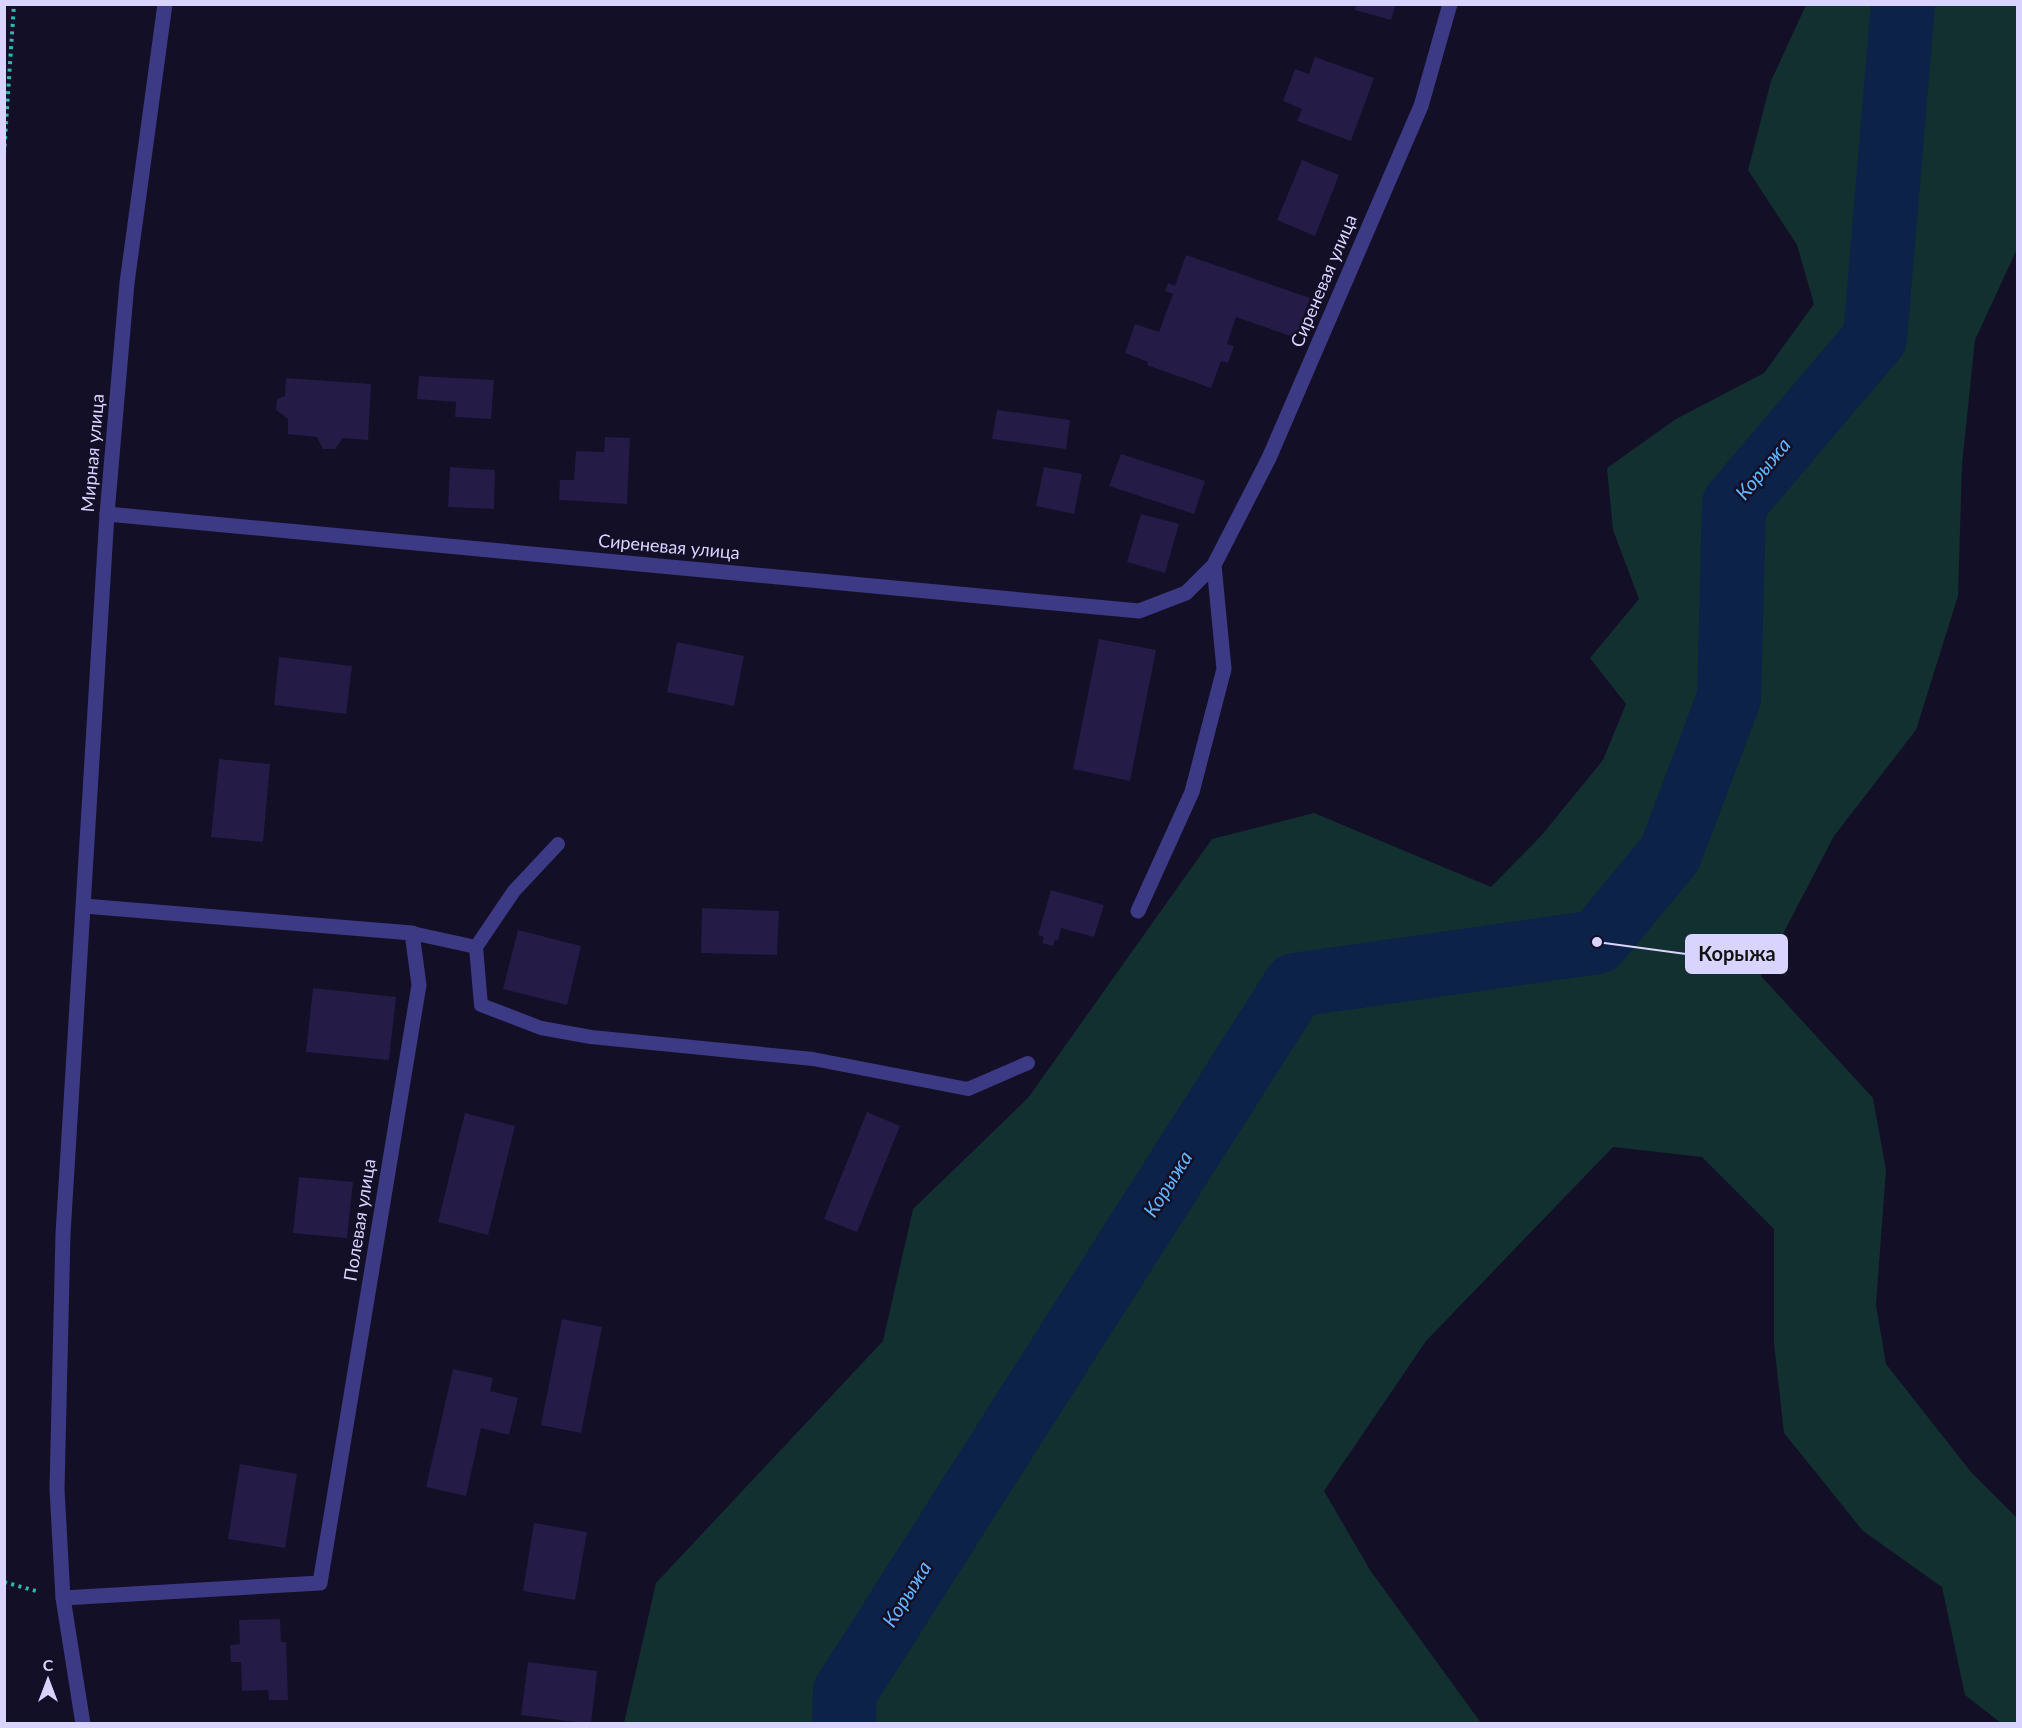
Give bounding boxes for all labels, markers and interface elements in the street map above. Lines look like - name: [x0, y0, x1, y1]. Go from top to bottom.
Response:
- street label: Сиреневая улица: [1285, 211, 1361, 350]
- street label: Мирная улица: [76, 393, 108, 513]
- water label: Корыжа: [1730, 433, 1795, 504]
- street label: Сиреневая улица: [597, 529, 741, 563]
- callout: Корыжа: [1686, 935, 1787, 973]
- text: Корыжа: [1698, 941, 1776, 965]
- water label: Корыжа: [1138, 1146, 1197, 1221]
- street label: Полевая улица: [338, 1157, 380, 1283]
- water label: Корыжа: [877, 1556, 936, 1631]
- north arrow: [18, 1650, 78, 1710]
- text: С: [43, 1655, 54, 1674]

